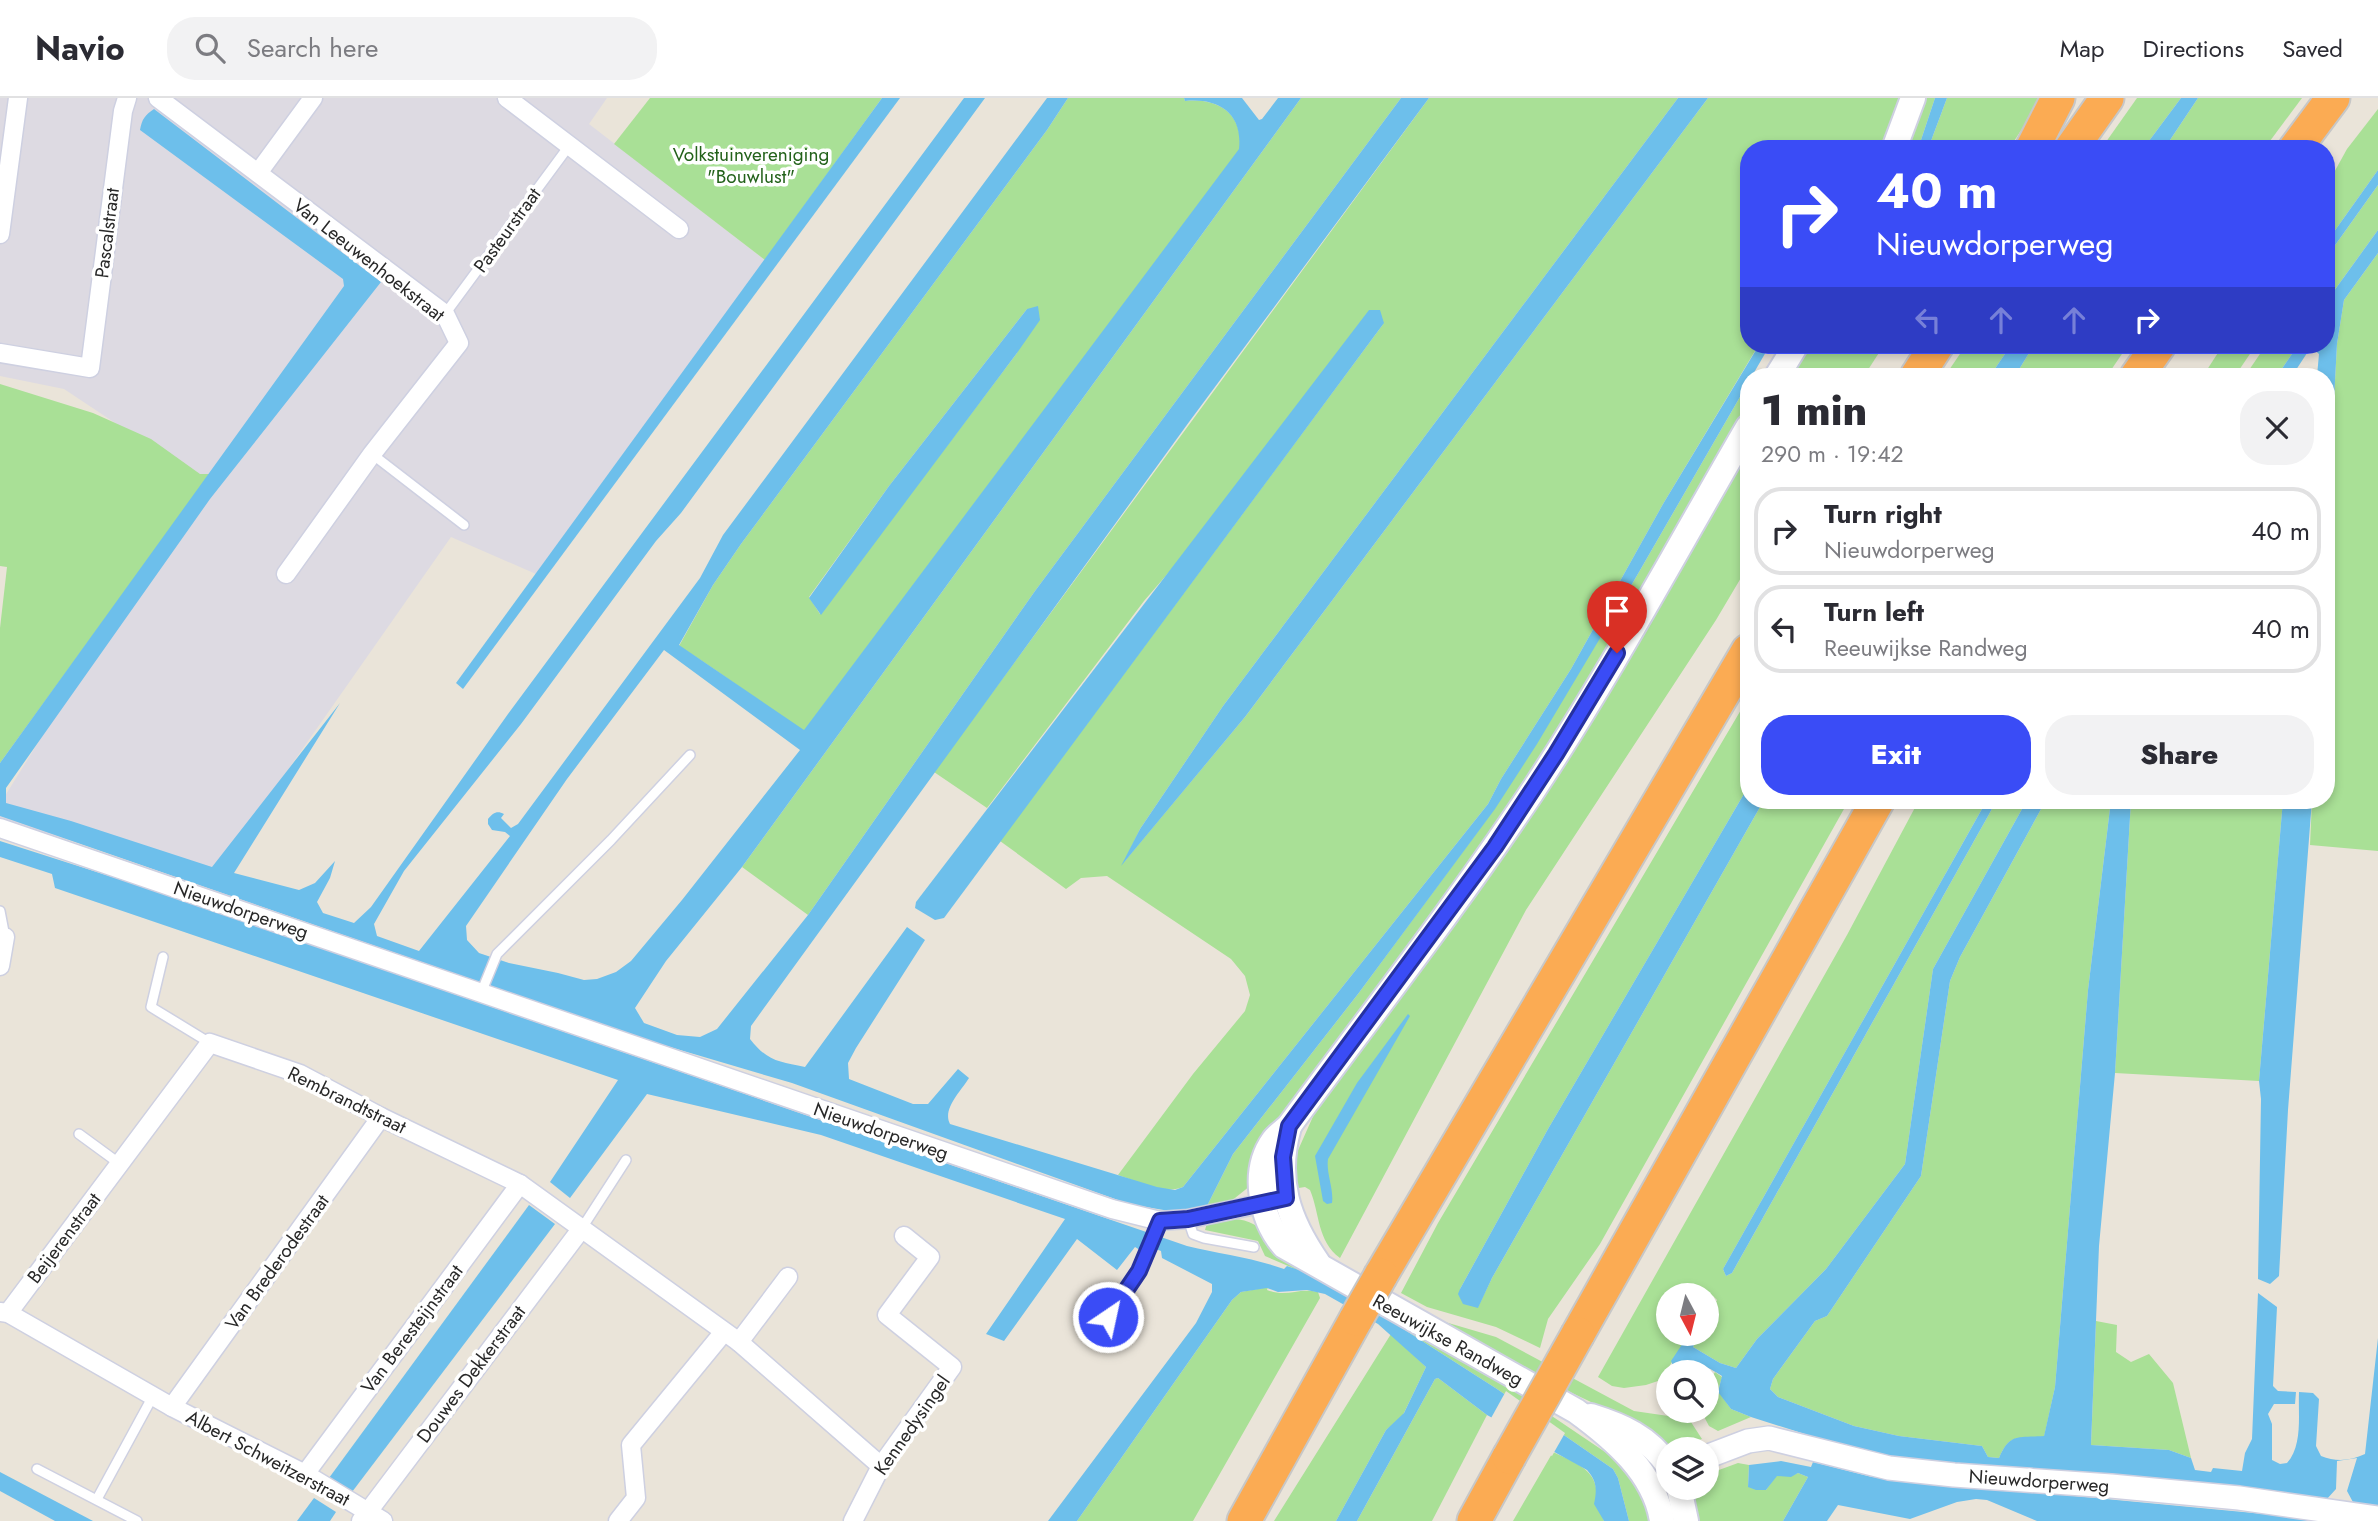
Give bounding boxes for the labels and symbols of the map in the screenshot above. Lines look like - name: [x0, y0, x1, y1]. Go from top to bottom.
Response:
- park label: Volkstuinvereniging "Bouwlust": [673, 141, 829, 190]
- street label: Pasteurstraat: [467, 182, 547, 278]
- street label: Pascalstraat: [88, 186, 126, 280]
- street label: Van Leeuwenhoekstraat: [287, 192, 451, 328]
- pin: [1587, 581, 1647, 653]
- street label: Nieuwdorperweg: [170, 874, 312, 946]
- street label: Rembrandtstraat: [283, 1060, 411, 1141]
- street label: Nieuwdorperweg: [810, 1095, 952, 1167]
- street label: Beijerenstraat: [21, 1187, 107, 1289]
- street label: Van Brederodestraat: [219, 1188, 336, 1335]
- street label: Van Beresteijnstraat: [355, 1259, 470, 1399]
- position arrow: [1071, 1280, 1145, 1354]
- north arrow: [1656, 1283, 1718, 1346]
- street label: Reeuwijkse Randweg: [1368, 1287, 1528, 1393]
- street label: Douwes Dekkerstraat: [410, 1299, 532, 1448]
- street label: Kennedysingel: [868, 1370, 956, 1480]
- street label: Albert Schweitzerstraat: [181, 1403, 355, 1513]
- street label: Nieuwdorperweg: [1968, 1463, 2110, 1499]

